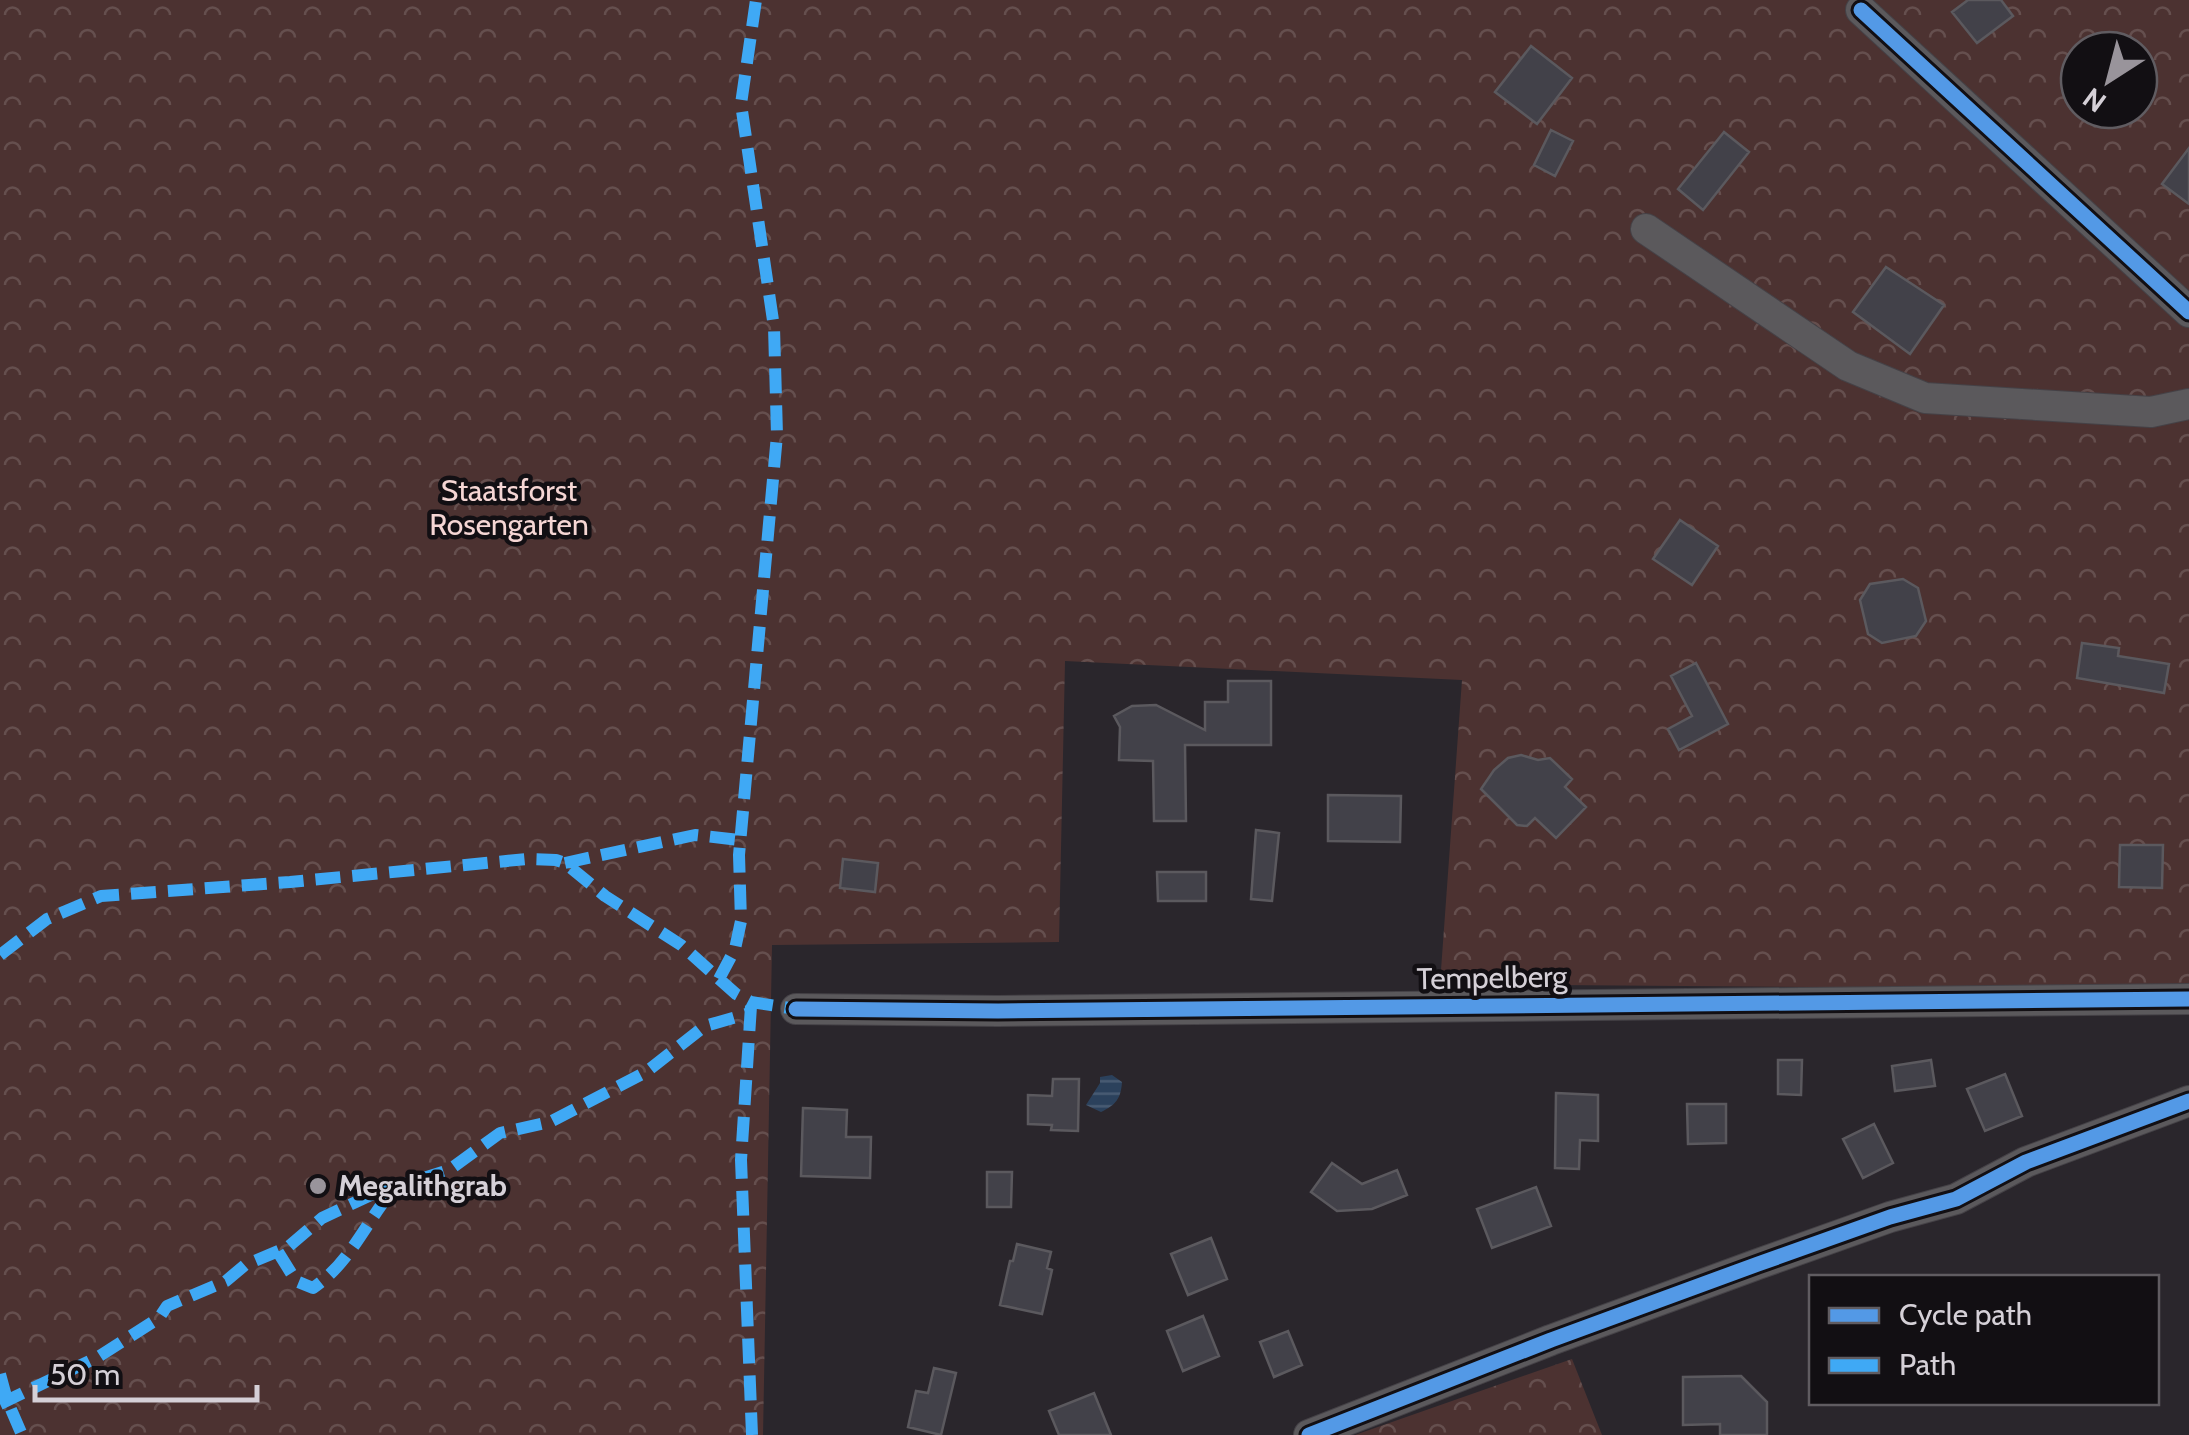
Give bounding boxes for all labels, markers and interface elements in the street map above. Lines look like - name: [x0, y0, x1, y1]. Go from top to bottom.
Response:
- north arrow: [2059, 30, 2159, 130]
- text: N: [2076, 81, 2112, 120]
- park label: Staatsforst Rosengarten: [429, 472, 589, 543]
- street label: Tempelberg: [1416, 958, 1569, 997]
- place label: Megalithgrab: [338, 1167, 507, 1204]
- marker: Megalithgrab: [307, 1175, 329, 1197]
- legend: [1809, 1275, 2159, 1405]
- text: Cycle path: [1899, 1296, 2032, 1333]
- scale bar: [35, 1340, 258, 1402]
- text: Path: [1899, 1346, 1956, 1383]
- text: 50 m: [50, 1356, 120, 1393]

